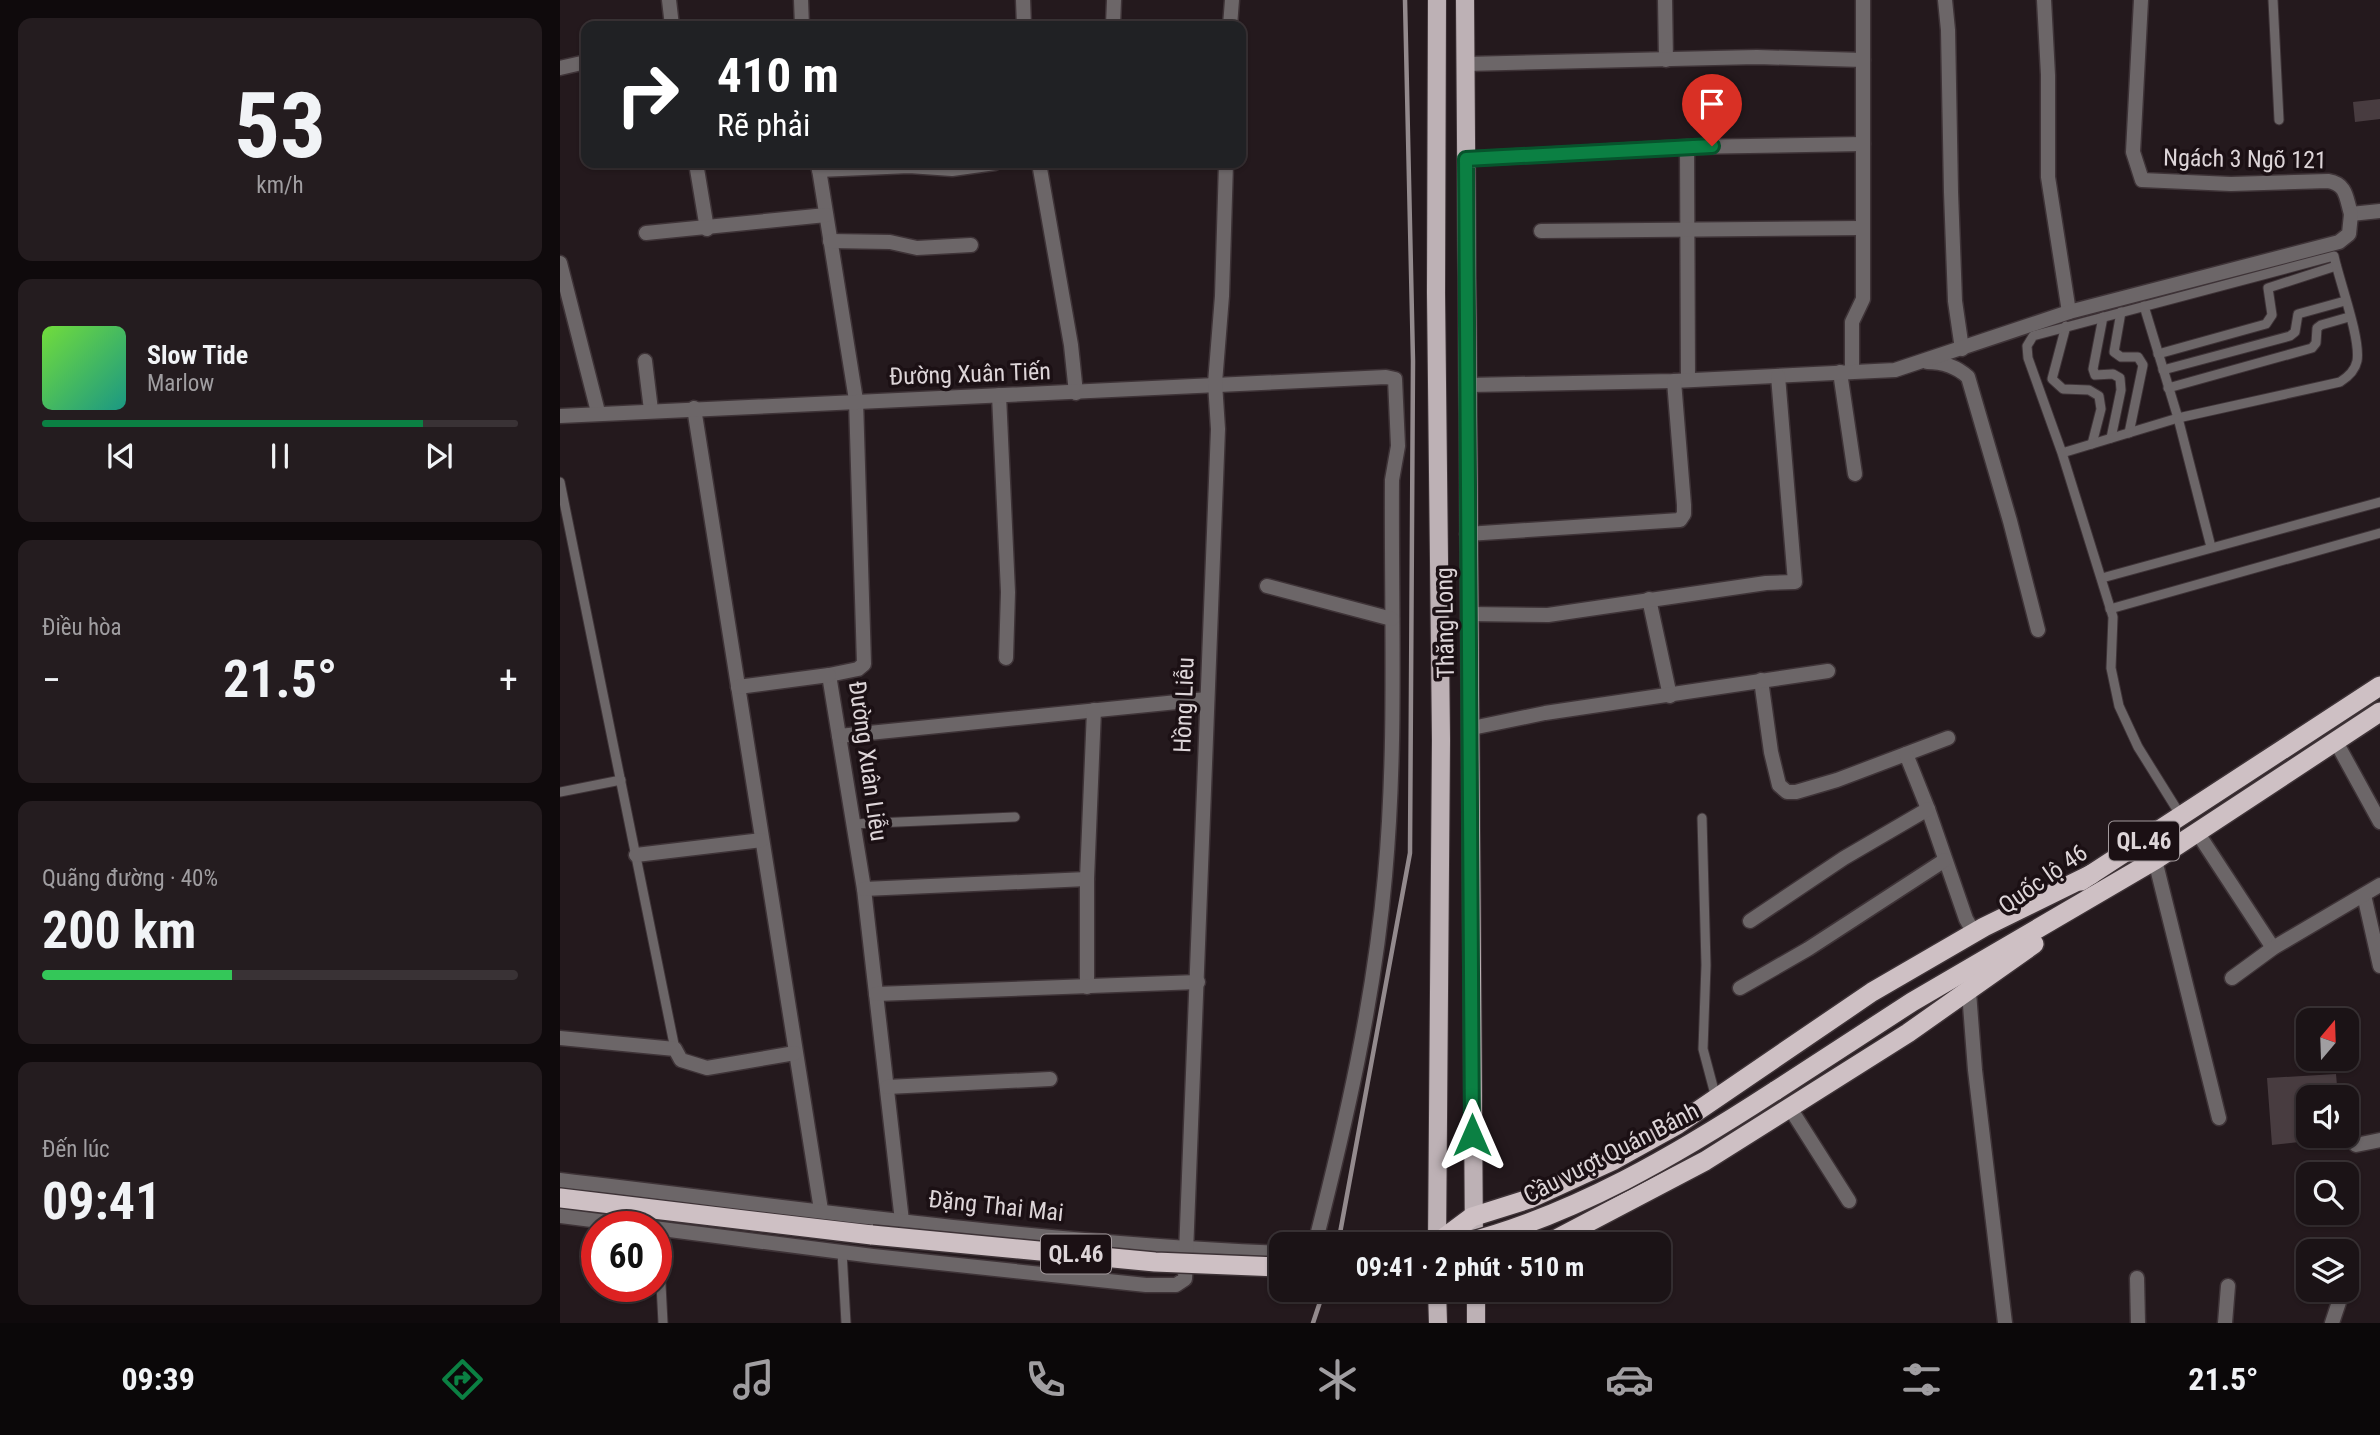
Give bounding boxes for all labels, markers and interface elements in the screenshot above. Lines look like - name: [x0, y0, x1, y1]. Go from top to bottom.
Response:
- text: 410 m: [717, 47, 839, 104]
- icon: right: [602, 49, 693, 140]
- text: 53: [234, 73, 326, 179]
- pin: [1682, 74, 1742, 146]
- icon: arrive: [1693, 85, 1731, 123]
- text: Rẽ phải: [717, 106, 810, 144]
- street label: Ngách 3 Ngõ 121: [2163, 144, 2327, 174]
- text: km/h: [256, 172, 304, 199]
- text: Slow Tide: [147, 340, 248, 370]
- street label: Đường Xuân Tiến: [889, 357, 1051, 391]
- text: Marlow: [147, 370, 214, 397]
- icon: previous: [102, 437, 140, 475]
- icon: pause: [261, 437, 299, 475]
- icon: next: [420, 437, 458, 475]
- street label: Thăng Long: [1430, 567, 1460, 679]
- text: Điều hòa: [42, 614, 122, 641]
- text: 21.5°: [223, 649, 337, 710]
- street label: Hồng Liễu: [1168, 657, 1200, 753]
- text: −: [42, 658, 61, 702]
- text: +: [499, 658, 518, 702]
- street label: Đường Xuân Liễu: [843, 679, 893, 843]
- road number: QL.46: [2109, 821, 2179, 860]
- street label: Quốc lộ 46: [1993, 838, 2093, 920]
- text: Quãng đường · 40%: [42, 865, 218, 892]
- text: 200 km: [42, 900, 196, 961]
- north arrow: [2296, 1008, 2359, 1071]
- map controls: [2296, 1008, 2359, 1302]
- button: sound: [2296, 1085, 2359, 1148]
- street label: Cầu vượt Quán Bánh: [1519, 1097, 1703, 1209]
- position arrow: [1435, 1098, 1509, 1172]
- text: Đến lúc: [42, 1136, 110, 1163]
- button: search: [2296, 1162, 2359, 1225]
- text: 09:41: [42, 1171, 161, 1232]
- street label: Đặng Thai Mai: [927, 1185, 1065, 1227]
- speed limit sign: 60: [581, 1211, 672, 1302]
- road number: QL.46: [1041, 1234, 1111, 1274]
- button: layers: [2296, 1239, 2359, 1302]
- text: 09:41 · 2 phút · 510 m: [1356, 1252, 1584, 1282]
- icon: directions: [438, 1355, 487, 1404]
- icon: music: [729, 1355, 778, 1404]
- icon: phone: [1021, 1355, 1070, 1404]
- icon: climate: [1313, 1355, 1362, 1404]
- icon: car: [1605, 1355, 1654, 1404]
- icon: filters: [1897, 1355, 1946, 1404]
- text: 09:39: [121, 1360, 195, 1398]
- text: 21.5°: [2188, 1360, 2259, 1398]

